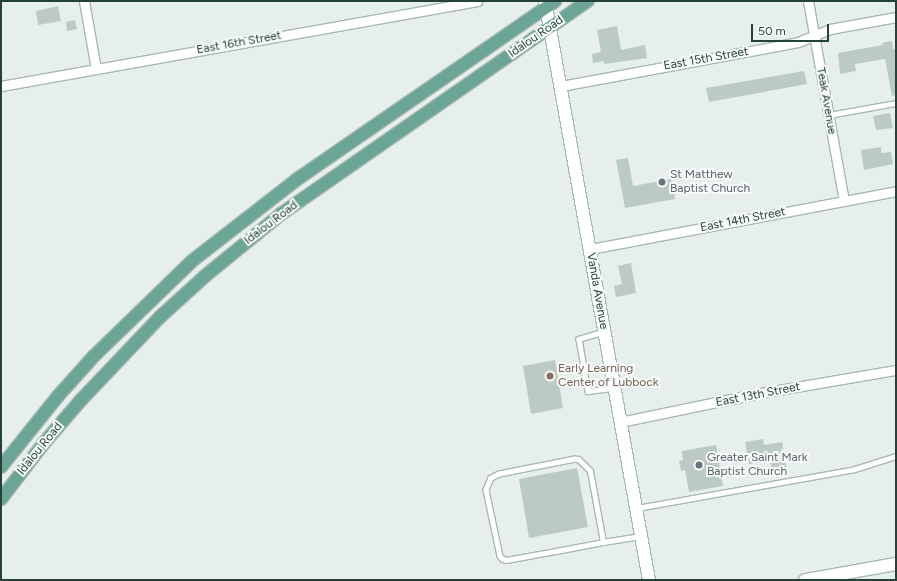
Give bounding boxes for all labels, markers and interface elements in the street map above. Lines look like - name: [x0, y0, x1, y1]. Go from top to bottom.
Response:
- street label: Idalou Road: [506, 13, 566, 61]
- scale bar: [753, 16, 831, 42]
- text: 50 m: [758, 24, 786, 38]
- street label: East 16th Street: [195, 28, 283, 58]
- street label: East 15th Street: [662, 44, 750, 74]
- street label: Teak Avenue: [813, 66, 839, 136]
- place label: St Matthew Baptist Church: [670, 168, 750, 196]
- marker: St Matthew Baptist Church: [657, 177, 667, 187]
- street label: Idalou Road: [241, 198, 301, 248]
- street label: East 14th Street: [699, 205, 787, 235]
- street label: Vanda Avenue: [583, 252, 611, 330]
- place label: Early Learning Center of Lubbock: [558, 362, 659, 390]
- marker: Early Learning Center of Lubbock: [545, 371, 555, 381]
- street label: East 13th Street: [715, 380, 801, 410]
- street label: Idalou Road: [14, 420, 66, 478]
- place label: Greater Saint Mark Baptist Church: [707, 451, 808, 479]
- marker: Greater Saint Mark Baptist Church: [694, 460, 704, 470]

